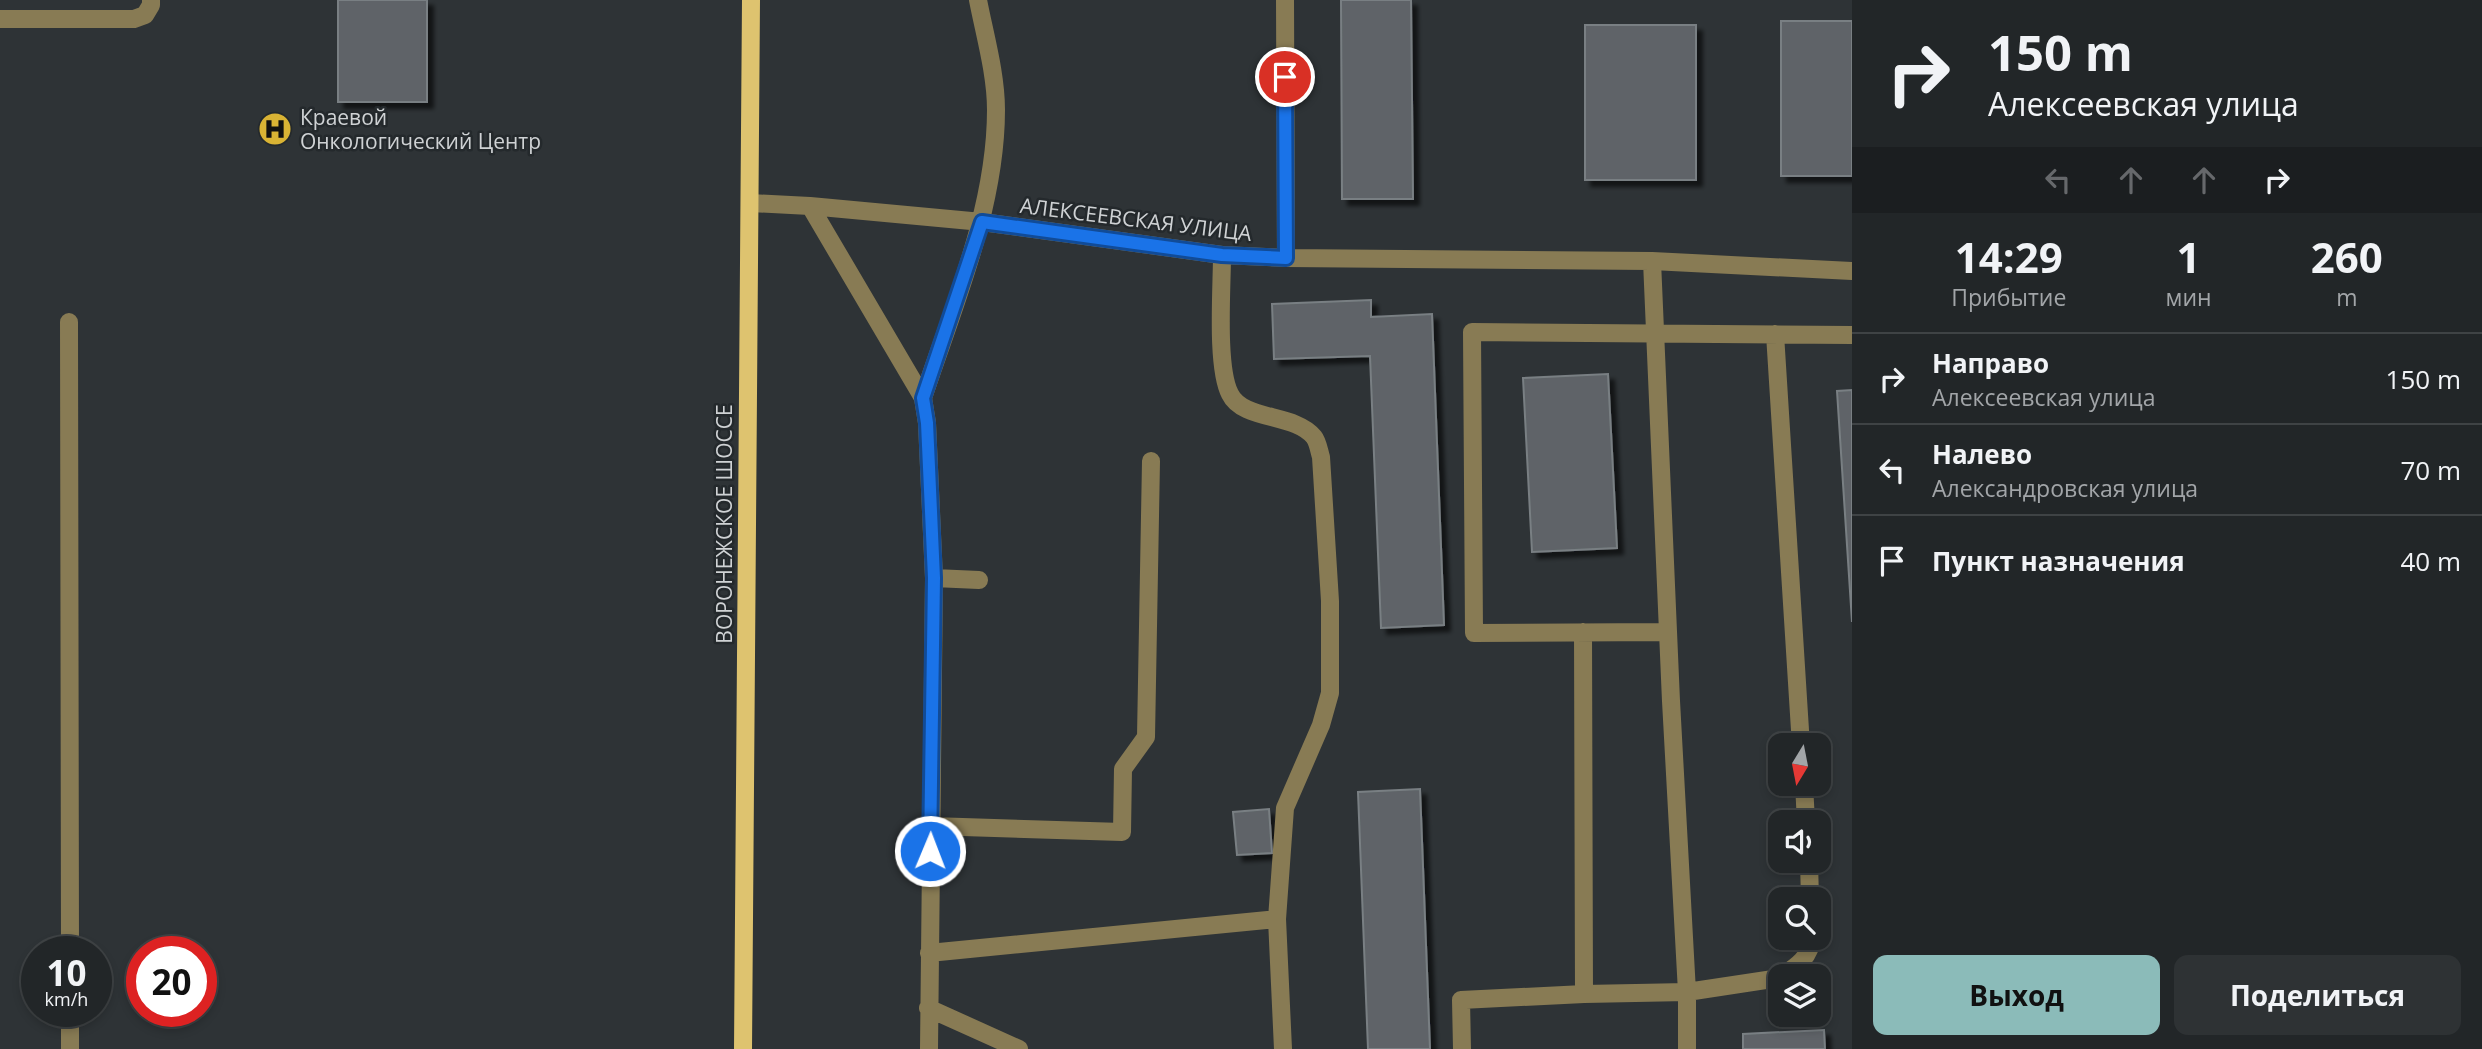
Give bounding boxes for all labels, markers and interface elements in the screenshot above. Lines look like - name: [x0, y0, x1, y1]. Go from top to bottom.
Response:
- text: 150 m: [1988, 19, 2133, 85]
- icon: right: [1873, 28, 1964, 119]
- pin: [1255, 47, 1315, 107]
- icon: arrive: [1266, 58, 1304, 96]
- text: Алексеевская улица: [1988, 82, 2299, 125]
- place label: Краевой Онкологический Центр: [300, 103, 541, 155]
- hospital icon: Краевой Онкологический Центр: [256, 110, 294, 148]
- icon: left: [2039, 161, 2077, 199]
- icon: ahead: [2112, 161, 2150, 199]
- icon: ahead: [2185, 161, 2223, 199]
- icon: right: [2258, 161, 2296, 199]
- street label: АЛЕКСЕЕВСКАЯ УЛИЦА: [1019, 191, 1254, 247]
- text: 14:29: [1955, 228, 2063, 285]
- text: 1: [2177, 228, 2201, 285]
- text: 260: [2311, 228, 2383, 285]
- text: Прибытие: [1951, 281, 2066, 313]
- text: мин: [2166, 281, 2212, 313]
- text: m: [2336, 281, 2357, 313]
- text: Направо: [1932, 345, 2049, 381]
- icon: right: [1873, 360, 1911, 398]
- text: 150 m: [2386, 361, 2461, 397]
- text: Алексеевская улица: [1932, 381, 2155, 413]
- street label: ВОРОНЕЖСКОЕ ШОССЕ: [710, 404, 738, 644]
- text: Налево: [1932, 436, 2032, 472]
- icon: left: [1873, 451, 1911, 489]
- text: 70 m: [2400, 452, 2461, 488]
- text: Александровская улица: [1932, 472, 2198, 504]
- icon: arrive: [1873, 542, 1911, 580]
- text: Пункт назначения: [1932, 543, 2185, 579]
- text: 40 m: [2400, 543, 2461, 579]
- north arrow: [1768, 733, 1830, 796]
- map controls: [1768, 733, 1831, 1027]
- button: sound: [1768, 810, 1831, 873]
- position arrow: [893, 814, 967, 888]
- button: search: [1768, 887, 1831, 950]
- speed limit sign: 20: [126, 936, 217, 1027]
- text: 10: [46, 949, 87, 996]
- button: Выход: [1873, 955, 2160, 1035]
- button: Поделиться: [2174, 955, 2461, 1035]
- button: layers: [1768, 964, 1831, 1027]
- text: km/h: [45, 987, 88, 1011]

